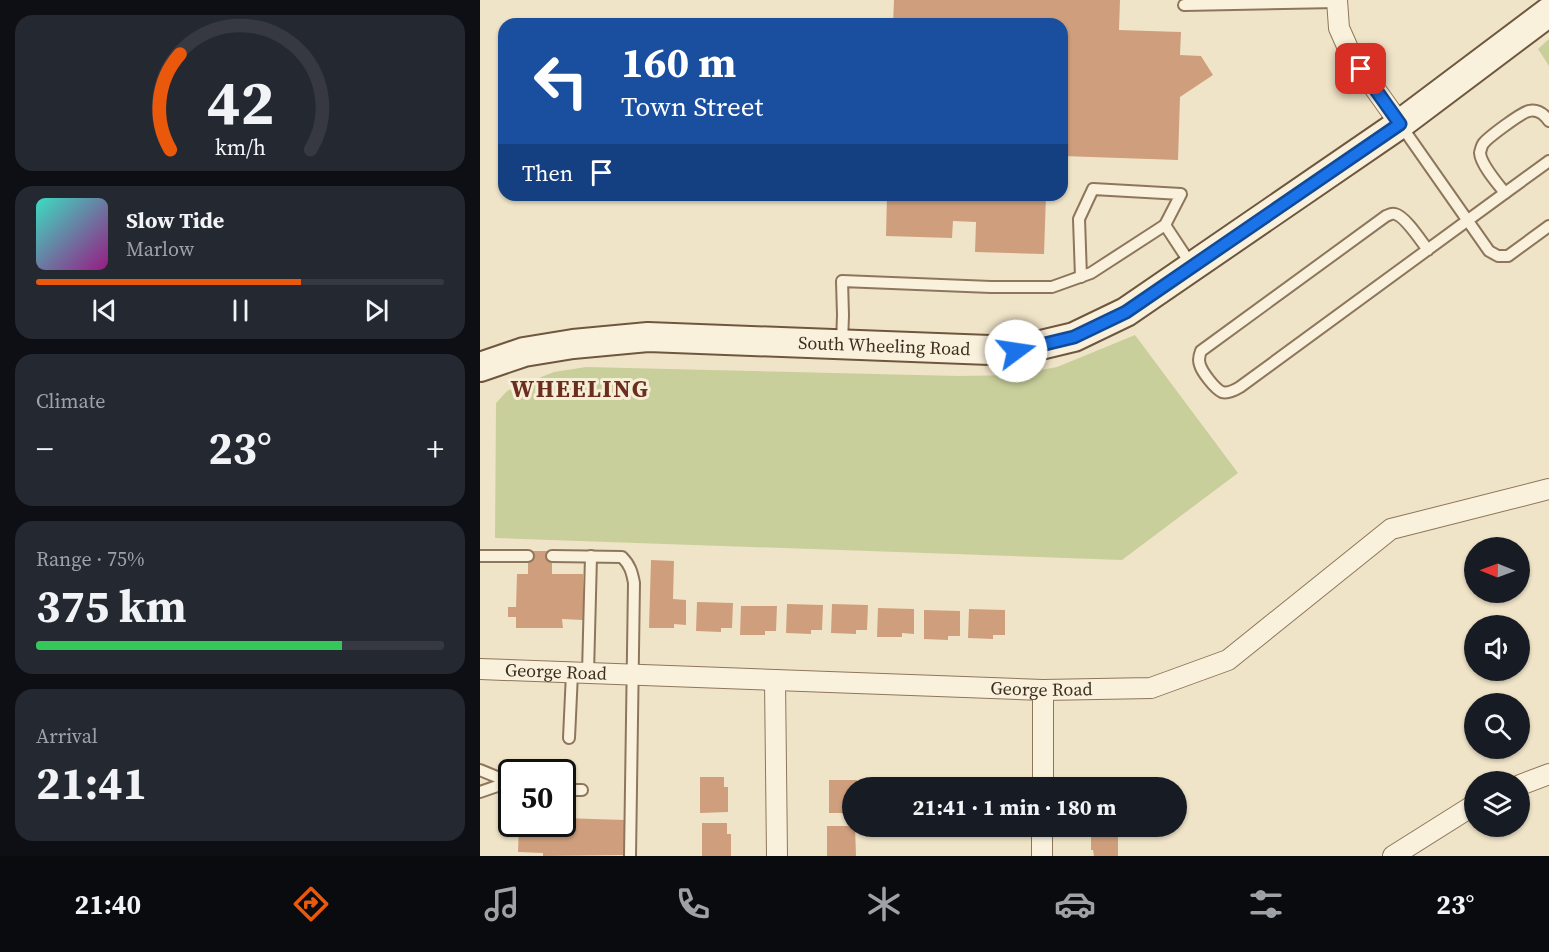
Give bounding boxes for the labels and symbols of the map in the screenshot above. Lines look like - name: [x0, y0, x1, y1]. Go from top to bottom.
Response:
- pin: [1335, 43, 1386, 94]
- position arrow: [984, 319, 1048, 383]
- street label: South Wheeling Road: [798, 330, 971, 361]
- district label: WHEELING: [511, 372, 649, 405]
- north arrow: [1464, 537, 1530, 603]
- street label: George Road: [504, 657, 607, 686]
- street label: George Road: [990, 675, 1093, 702]
- speed limit sign: 50: [498, 759, 576, 837]

